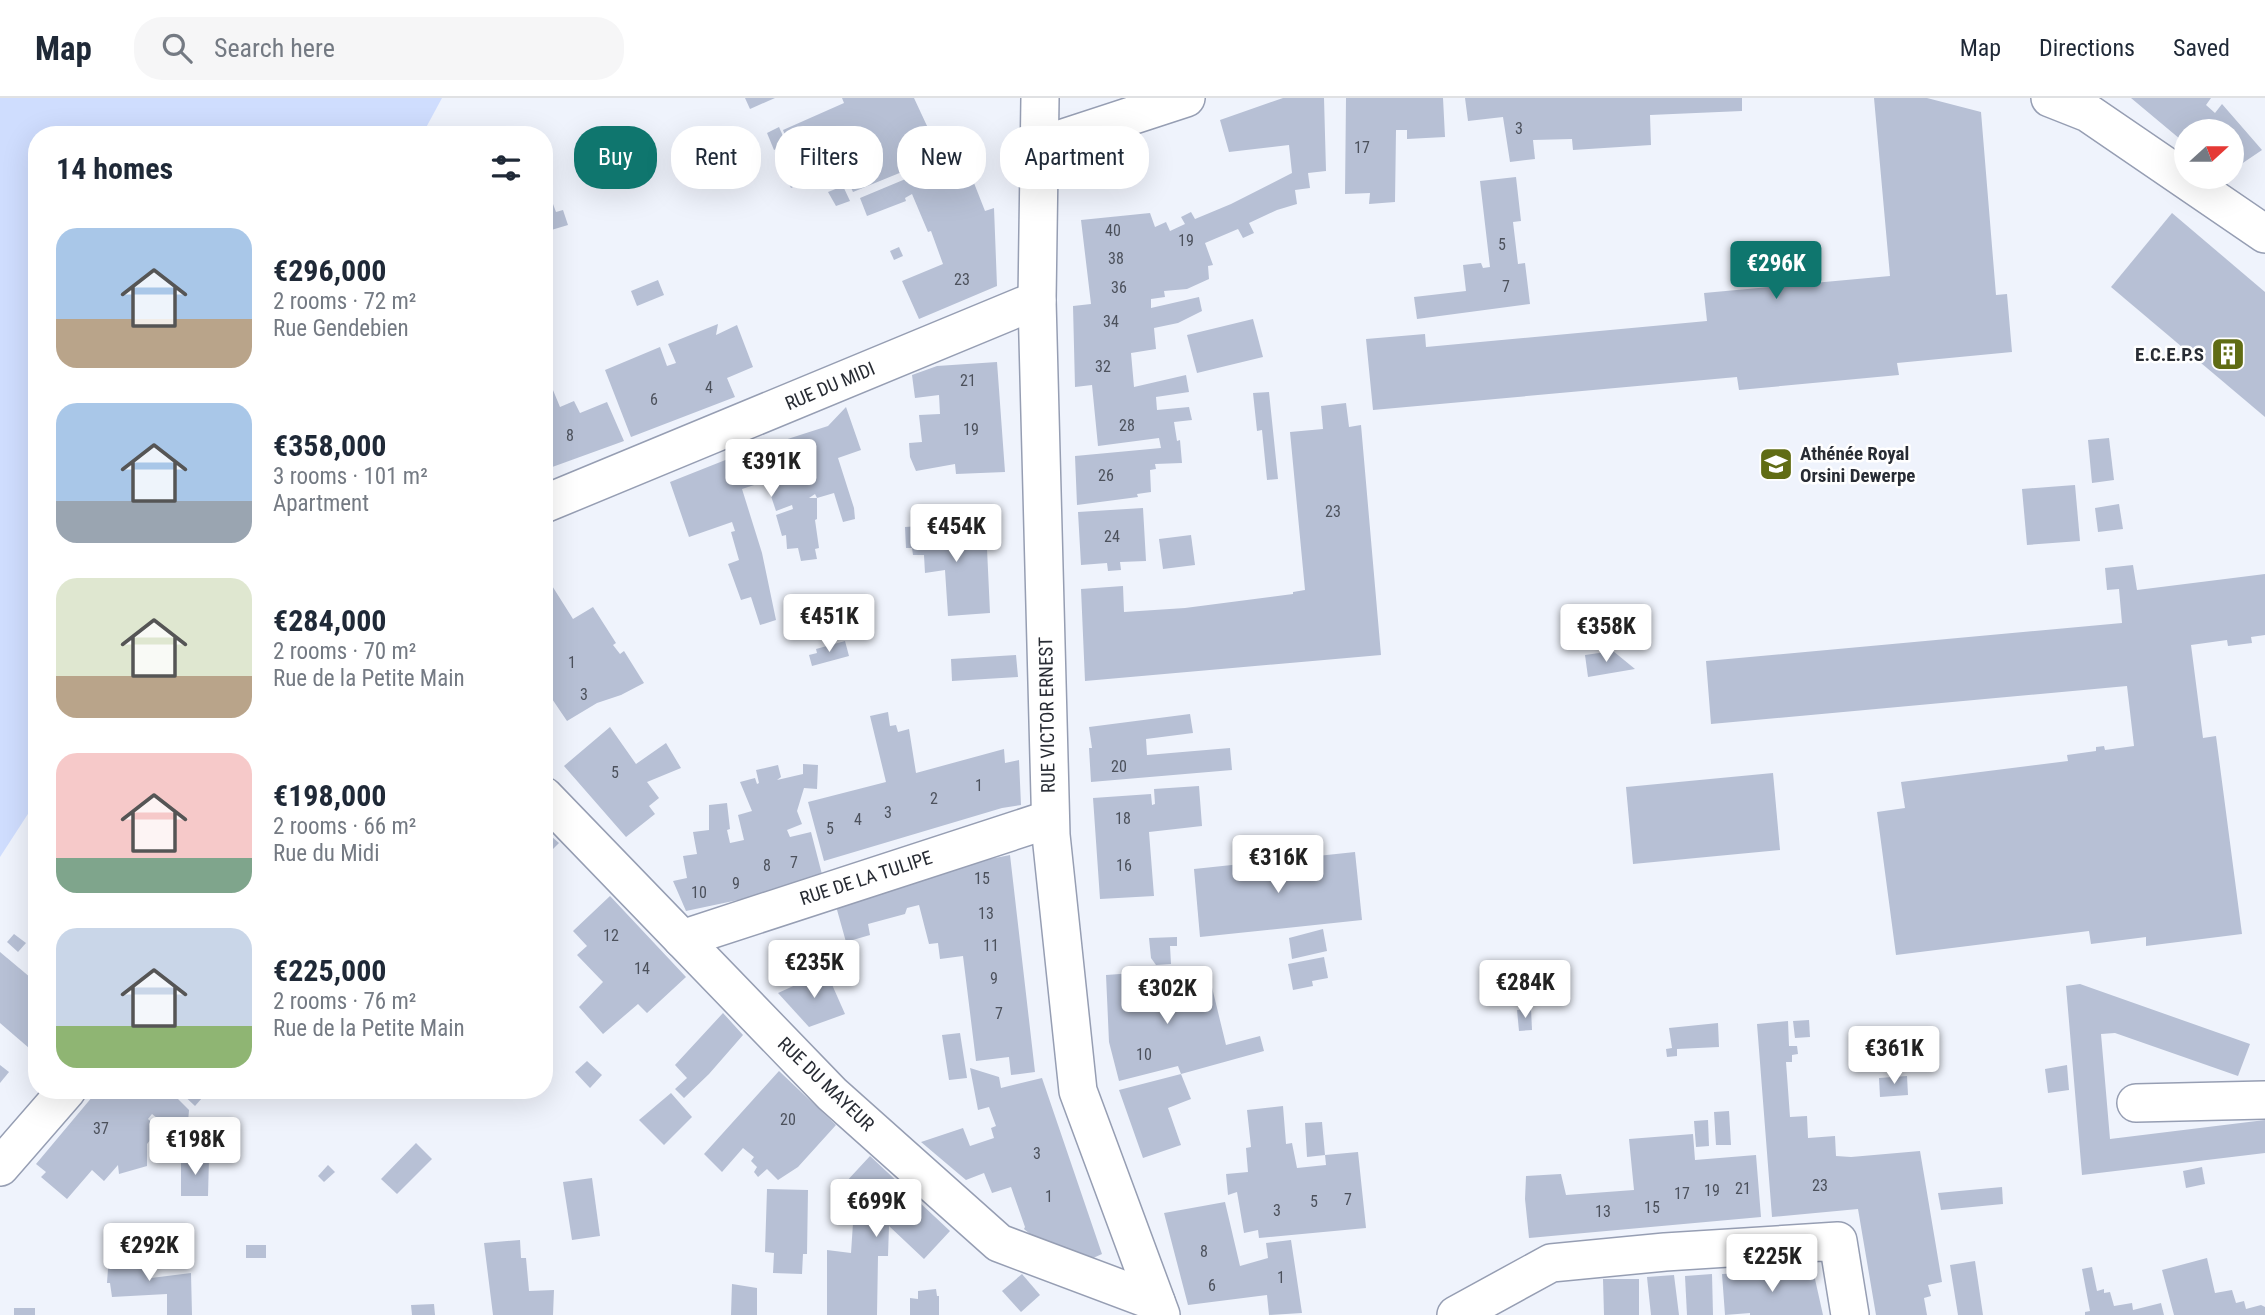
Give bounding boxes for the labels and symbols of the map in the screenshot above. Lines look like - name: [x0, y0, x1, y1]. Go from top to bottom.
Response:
- house number: 3: [1515, 119, 1523, 138]
- north arrow: [2174, 119, 2244, 189]
- house number: 17: [1354, 138, 1370, 157]
- house number: 40: [1105, 221, 1121, 240]
- house number: 19: [1178, 231, 1194, 250]
- house number: 5: [1498, 235, 1506, 254]
- pin: €296K: [1727, 242, 1825, 301]
- house number: 38: [1108, 249, 1124, 268]
- house number: 23: [954, 270, 970, 289]
- house number: 7: [1502, 277, 1510, 296]
- house number: 36: [1111, 278, 1127, 297]
- house number: 34: [1103, 312, 1119, 331]
- building icon: E.C.E.P.S: [2209, 335, 2247, 373]
- place label: E.C.E.P.S: [2135, 343, 2204, 366]
- street label: RUE DU MIDI: [782, 357, 878, 415]
- house number: 32: [1095, 357, 1111, 376]
- house number: 21: [960, 371, 976, 390]
- house number: 4: [705, 378, 713, 397]
- house number: 6: [650, 390, 658, 409]
- house number: 28: [1119, 416, 1135, 435]
- house number: 19: [963, 420, 979, 439]
- house number: 8: [566, 426, 574, 445]
- pin: €391K: [722, 440, 820, 499]
- place label: Athénée Royal Orsini Dewerpe: [1800, 442, 1915, 487]
- school or university icon: Athénée Royal Orsini Dewerpe: [1757, 445, 1795, 483]
- house number: 26: [1098, 466, 1114, 485]
- house number: 23: [1325, 502, 1341, 521]
- pin: €454K: [907, 504, 1005, 564]
- house number: 24: [1104, 527, 1120, 546]
- pin: €451K: [780, 594, 878, 654]
- pin: €358K: [1557, 604, 1655, 664]
- street label: RUE VICTOR ERNEST: [1034, 636, 1060, 793]
- house number: 1: [568, 653, 576, 672]
- house number: 3: [580, 685, 588, 704]
- house number: 20: [1111, 757, 1127, 776]
- house number: 5: [611, 763, 619, 782]
- house number: 1: [975, 776, 983, 795]
- house number: 2: [930, 789, 938, 808]
- house number: 3: [884, 803, 892, 822]
- house number: 18: [1115, 809, 1131, 828]
- house number: 4: [854, 810, 862, 829]
- house number: 5: [826, 819, 834, 838]
- pin: €316K: [1229, 836, 1327, 895]
- street label: RUE DE LA TULIPE: [797, 846, 935, 910]
- house number: 7: [790, 853, 798, 872]
- house number: 8: [763, 856, 771, 875]
- house number: 16: [1116, 856, 1132, 875]
- house number: 15: [974, 869, 990, 888]
- house number: 9: [732, 874, 740, 893]
- house number: 10: [691, 883, 707, 902]
- house number: 13: [978, 904, 994, 923]
- house number: 12: [603, 926, 619, 945]
- house number: 11: [983, 936, 999, 955]
- pin: €235K: [765, 940, 863, 1000]
- house number: 14: [634, 959, 650, 978]
- pin: €284K: [1476, 960, 1574, 1020]
- pin: €302K: [1118, 967, 1216, 1026]
- house number: 9: [990, 969, 998, 988]
- house number: 7: [995, 1004, 1003, 1023]
- pin: €361K: [1845, 1026, 1943, 1086]
- street label: RUE DU MAYEUR: [773, 1032, 879, 1136]
- house number: 10: [1136, 1045, 1152, 1064]
- house number: 20: [780, 1110, 796, 1129]
- pin: €198K: [146, 1118, 244, 1177]
- house number: 37: [93, 1119, 109, 1138]
- house number: 3: [1033, 1144, 1041, 1163]
- house number: 23: [1812, 1176, 1828, 1195]
- house number: 21: [1735, 1179, 1751, 1198]
- pin: €699K: [827, 1180, 925, 1239]
- house number: 19: [1704, 1181, 1720, 1200]
- house number: 17: [1674, 1184, 1690, 1203]
- house number: 1: [1045, 1187, 1053, 1206]
- house number: 7: [1344, 1190, 1352, 1209]
- house number: 5: [1310, 1192, 1318, 1211]
- house number: 15: [1644, 1198, 1660, 1217]
- house number: 3: [1273, 1201, 1281, 1220]
- house number: 13: [1595, 1202, 1611, 1221]
- pin: €292K: [100, 1224, 198, 1283]
- pin: €225K: [1723, 1234, 1821, 1294]
- house number: 8: [1200, 1242, 1208, 1261]
- house number: 1: [1277, 1268, 1285, 1287]
- house number: 6: [1208, 1276, 1216, 1295]

